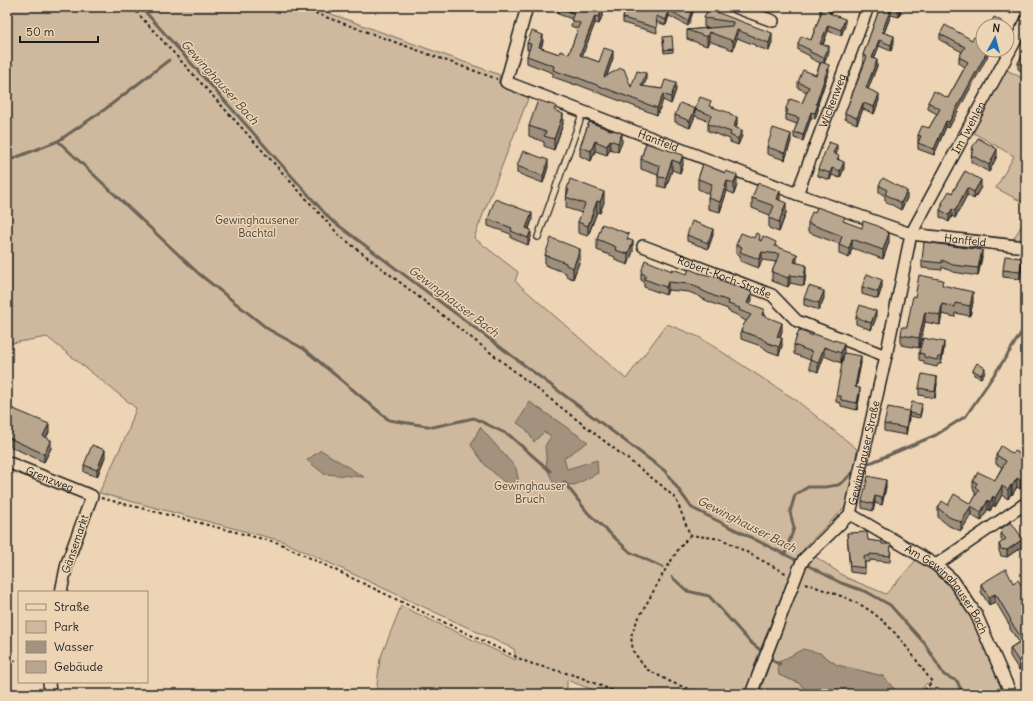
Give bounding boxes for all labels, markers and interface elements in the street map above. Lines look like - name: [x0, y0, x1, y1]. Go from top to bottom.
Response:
- scale bar: [20, 18, 98, 44]
- north arrow: [975, 18, 1015, 58]
- text: N: [992, 21, 1001, 35]
- text: 50 m: [26, 24, 55, 39]
- water label: Gewinghauser Bach: [178, 36, 263, 128]
- street label: Wickenweg: [816, 72, 849, 129]
- street label: Im Twehlen: [949, 99, 988, 156]
- street label: Hanffeld: [636, 126, 681, 155]
- park label: Gewinghausener Bachtal: [215, 213, 300, 240]
- street label: Hanffeld: [943, 231, 987, 250]
- street label: Robert-Koch-Straße: [675, 253, 773, 301]
- water label: Gewinghauser Bach: [406, 262, 503, 340]
- street label: Gewinghauser Straße: [845, 399, 883, 507]
- street label: Grenzweg: [24, 463, 76, 495]
- park label: Gewinghauser Bruch: [494, 479, 566, 506]
- water label: Gewinghauser Bach: [695, 493, 800, 556]
- street label: Gänsemarkt: [58, 512, 92, 575]
- street label: Am Gewinghauser Bach: [903, 541, 991, 636]
- legend: [18, 591, 148, 683]
- text: Straße: [54, 599, 89, 614]
- text: Park: [54, 619, 79, 634]
- text: Wasser: [54, 639, 94, 654]
- text: Gebäude: [54, 659, 103, 674]

